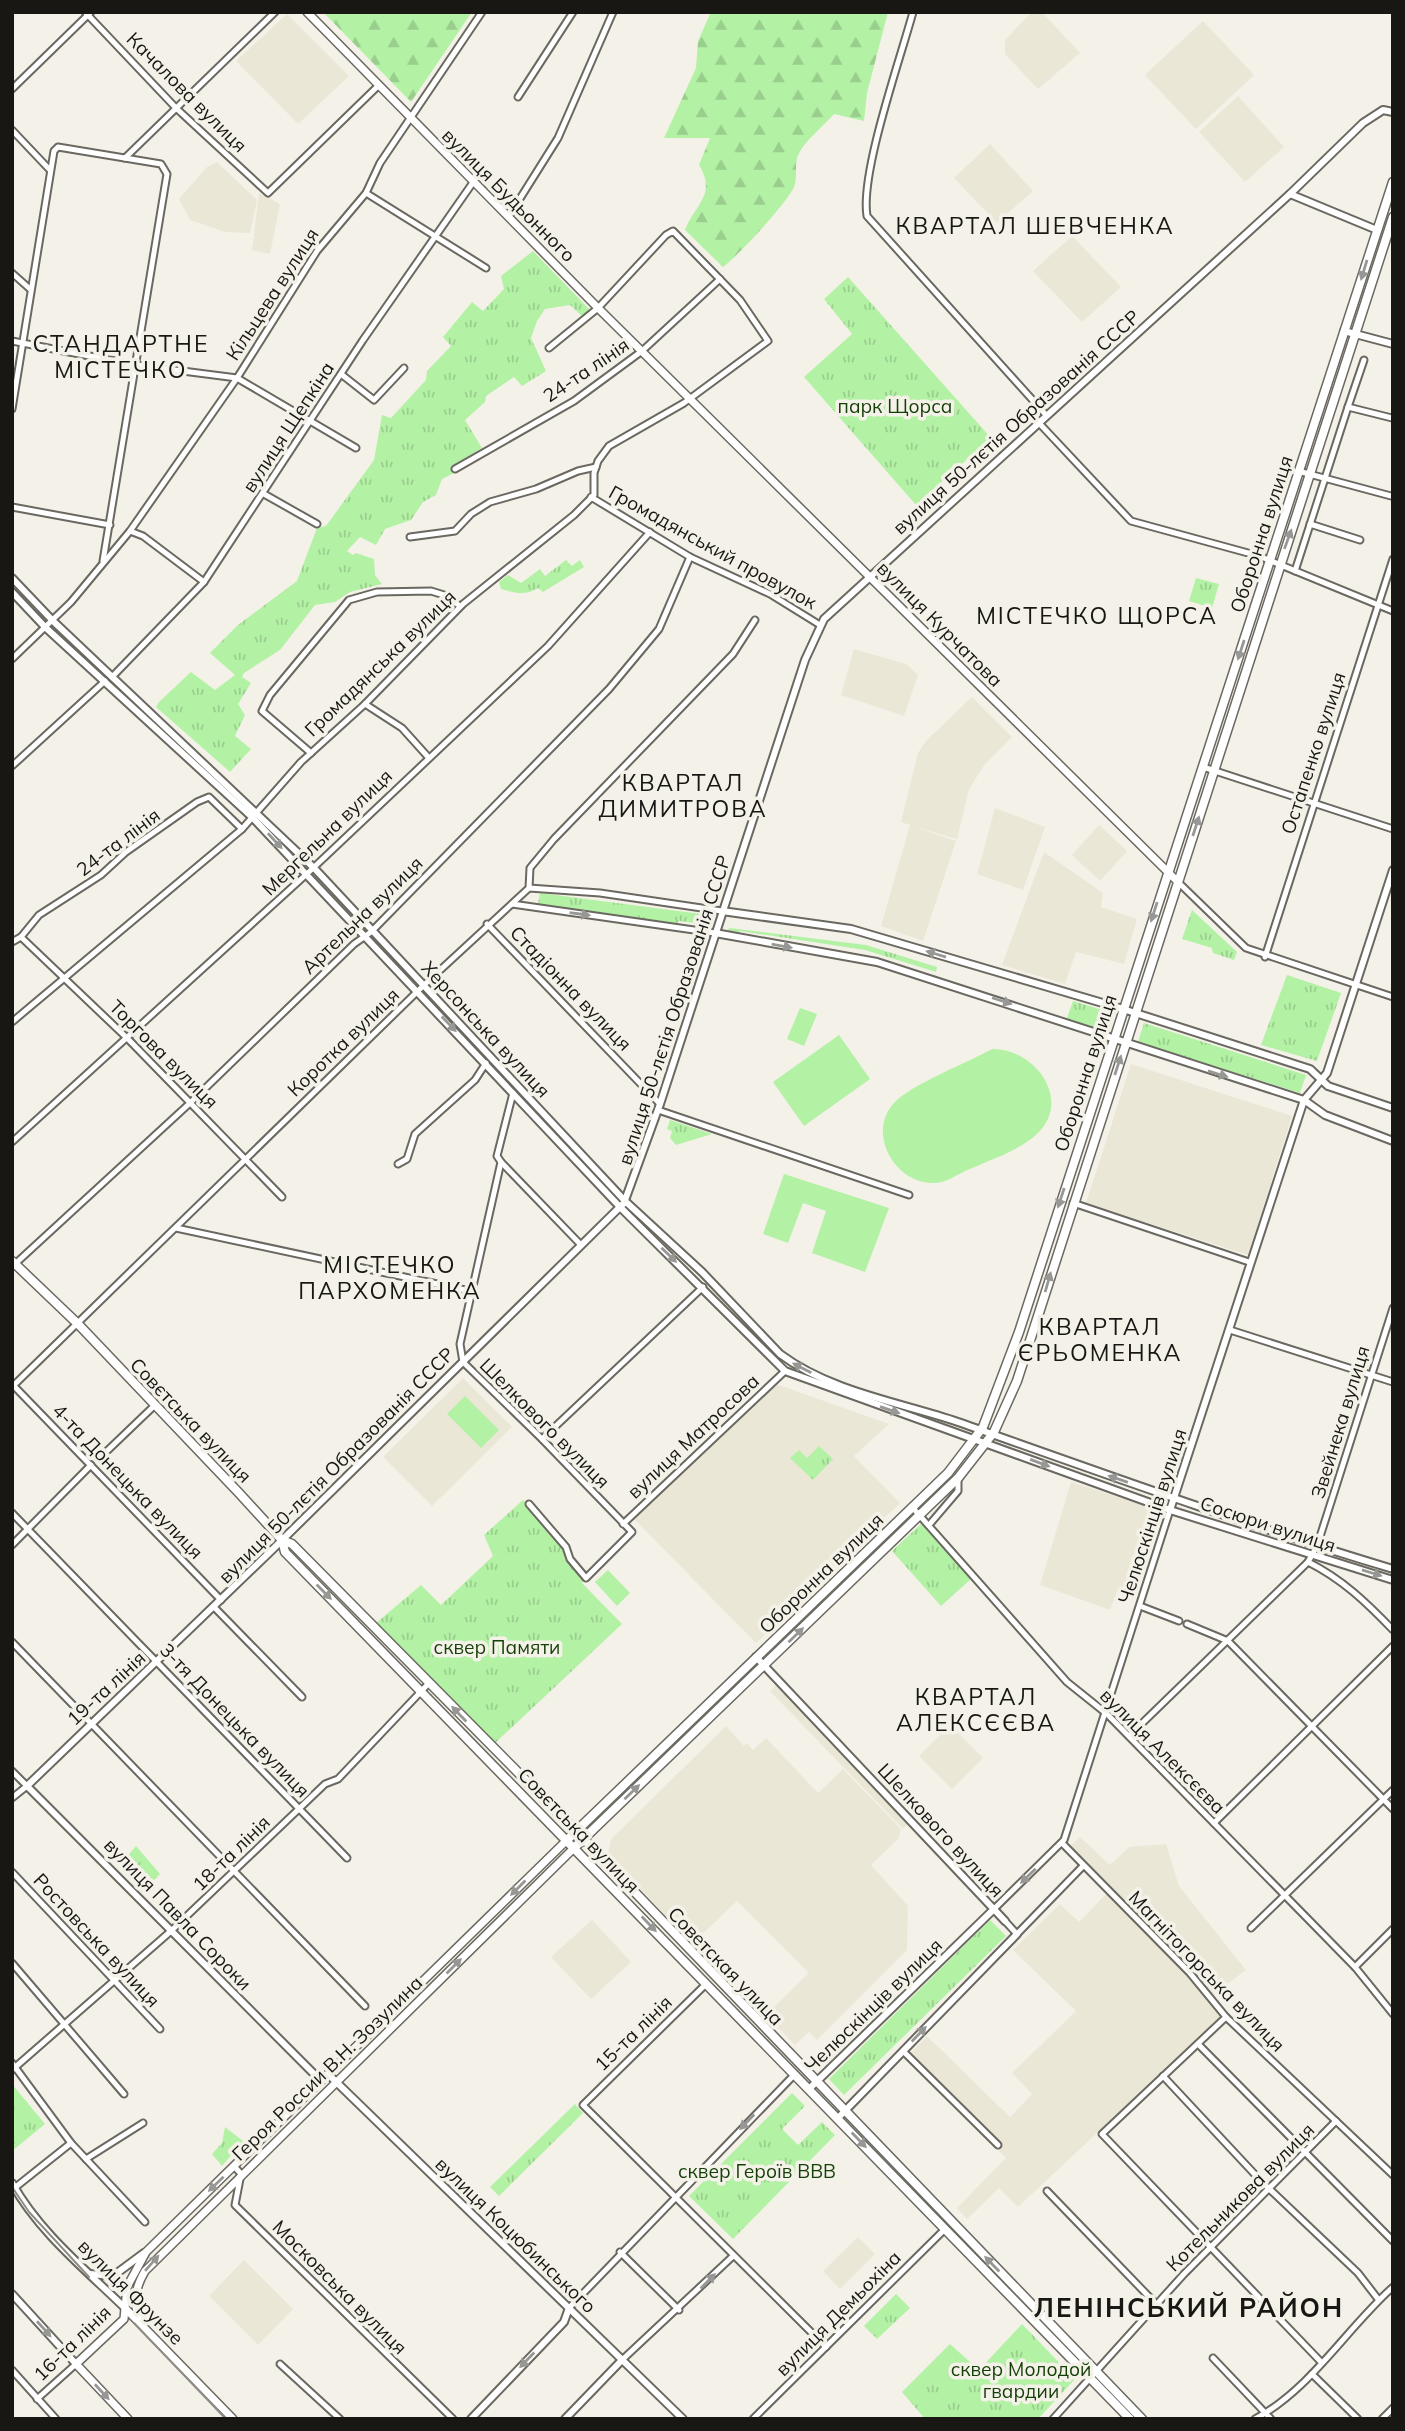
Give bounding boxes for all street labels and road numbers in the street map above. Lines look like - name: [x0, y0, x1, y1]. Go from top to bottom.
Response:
- street label: Качалова вулиця: [122, 27, 252, 157]
- street label: вулиця Будьонного: [437, 123, 581, 267]
- street label: Кільцева вулиця: [220, 223, 324, 365]
- street label: вулиця 50-лєтія Образованія СССР: [888, 305, 1144, 539]
- street label: 24-та лінія: [538, 333, 634, 407]
- street label: вулиця Щепкіна: [237, 357, 339, 497]
- street label: Оборонна вулиця: [1224, 453, 1298, 615]
- street label: Громадянський провулок: [605, 480, 822, 615]
- street label: вулиця Курчатова: [872, 556, 1008, 692]
- street label: Громадянська вулиця: [299, 585, 461, 741]
- street label: Остапенко вулиця: [1276, 669, 1350, 837]
- street label: Мергельна вулиця: [257, 764, 397, 900]
- street label: 24-та лінія: [71, 803, 165, 881]
- street label: Артельна вулиця: [296, 851, 428, 979]
- street label: вулиця 50-лєтія Образованія СССР: [613, 852, 735, 1168]
- street label: Стадіонна вулиця: [505, 920, 637, 1056]
- street label: Херсонська вулиця: [417, 956, 555, 1102]
- street label: Коротка вулиця: [282, 983, 404, 1101]
- street label: Оборонна вулиця: [1048, 992, 1122, 1154]
- street label: Торгова вулиця: [105, 995, 223, 1113]
- street label: вулиця 50-лєтія Образованія СССР: [213, 1342, 459, 1588]
- street label: Звейнека вулиця: [1305, 1343, 1375, 1501]
- street label: Совєтська вулиця: [125, 1352, 257, 1488]
- street label: Шелкового вулиця: [475, 1353, 615, 1493]
- street label: вулиця Матросова: [622, 1369, 764, 1503]
- street label: 4-та Донецька вулиця: [48, 1398, 208, 1564]
- street label: Челюскінців вулиця: [1112, 1426, 1192, 1606]
- street label: Сосюри вулиця: [1197, 1491, 1339, 1557]
- street label: Оборонна вулиця: [754, 1508, 888, 1638]
- street label: 3-тя Донецька вулиця: [155, 1638, 315, 1802]
- street label: 19-та лінія: [62, 1646, 150, 1730]
- street label: вулиця Алексєєва: [1095, 1683, 1231, 1819]
- street label: Шелкового вулиця: [873, 1758, 1009, 1902]
- street label: Совєтська вулиця: [513, 1762, 645, 1898]
- street label: 18-та лінія: [187, 1810, 275, 1896]
- street label: вулиця Павла Сороки: [99, 1833, 257, 1995]
- street label: Ростовська вулиця: [29, 1868, 165, 2012]
- street label: Магнітогорська вулиця: [1124, 1885, 1290, 2057]
- street label: Советская улица: [663, 1902, 789, 2030]
- street label: Челюскінців вулиця: [799, 1933, 947, 2077]
- street label: Героя России В.Н. Зозулина: [227, 1971, 427, 2165]
- street label: 15-та лінія: [589, 1990, 677, 2076]
- street label: Котельникова вулиця: [1161, 2118, 1319, 2276]
- street label: вулиця Коцюбинського: [431, 2152, 601, 2318]
- street label: Московська вулиця: [268, 2215, 412, 2359]
- street label: вулиця Фрунзе: [73, 2234, 189, 2350]
- street label: вулиця Демьохіна: [770, 2245, 906, 2381]
- street label: 16-та лінія: [28, 2300, 116, 2386]

